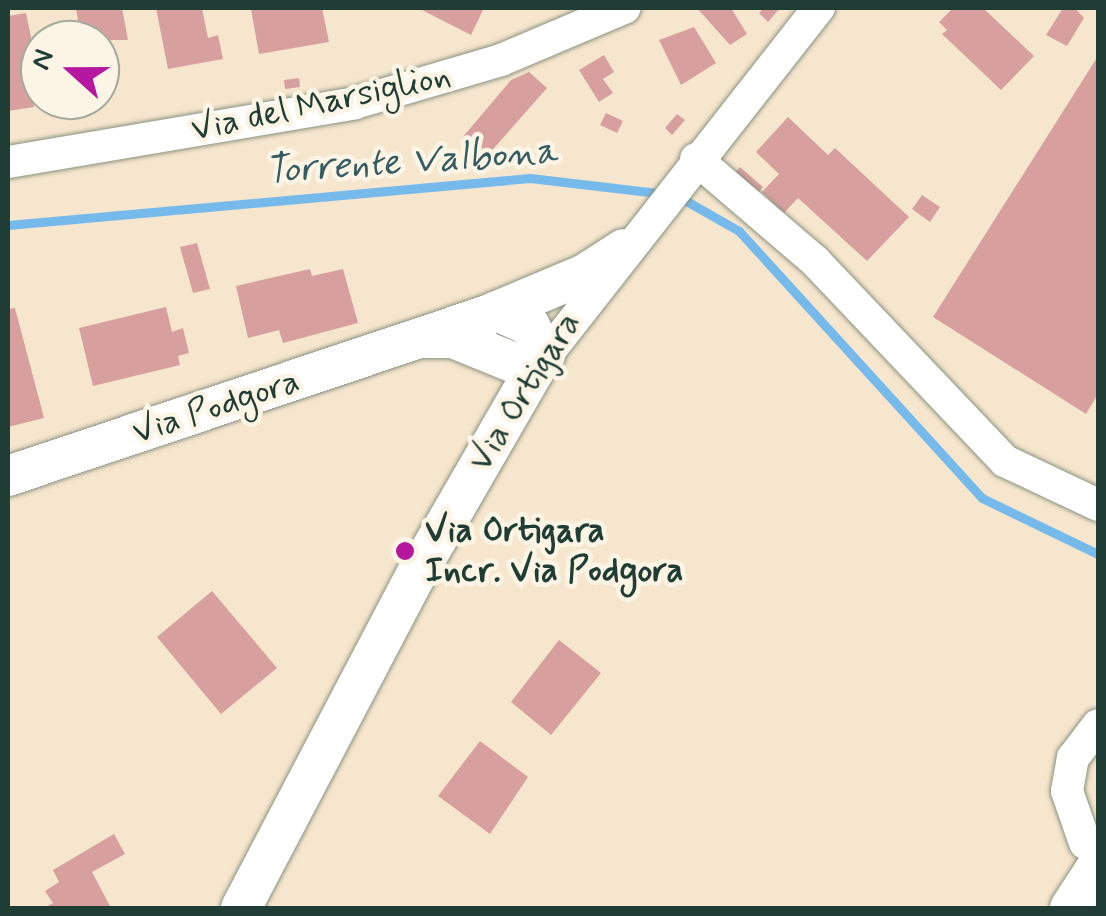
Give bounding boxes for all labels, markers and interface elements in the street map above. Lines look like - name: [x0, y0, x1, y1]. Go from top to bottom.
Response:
- north arrow: [20, 20, 120, 120]
- text: N: [23, 44, 64, 75]
- street label: Via del Marsiglion: [189, 55, 453, 151]
- water label: Torrente Valbona: [272, 130, 550, 194]
- street label: Via Ortigara: [459, 304, 591, 480]
- street label: Via Podgora: [127, 360, 305, 454]
- place label: Via Ortigara Incr. Via Podgora: [425, 510, 684, 592]
- marker: Via Ortigara Incr. Via Podgora: [394, 540, 416, 562]

